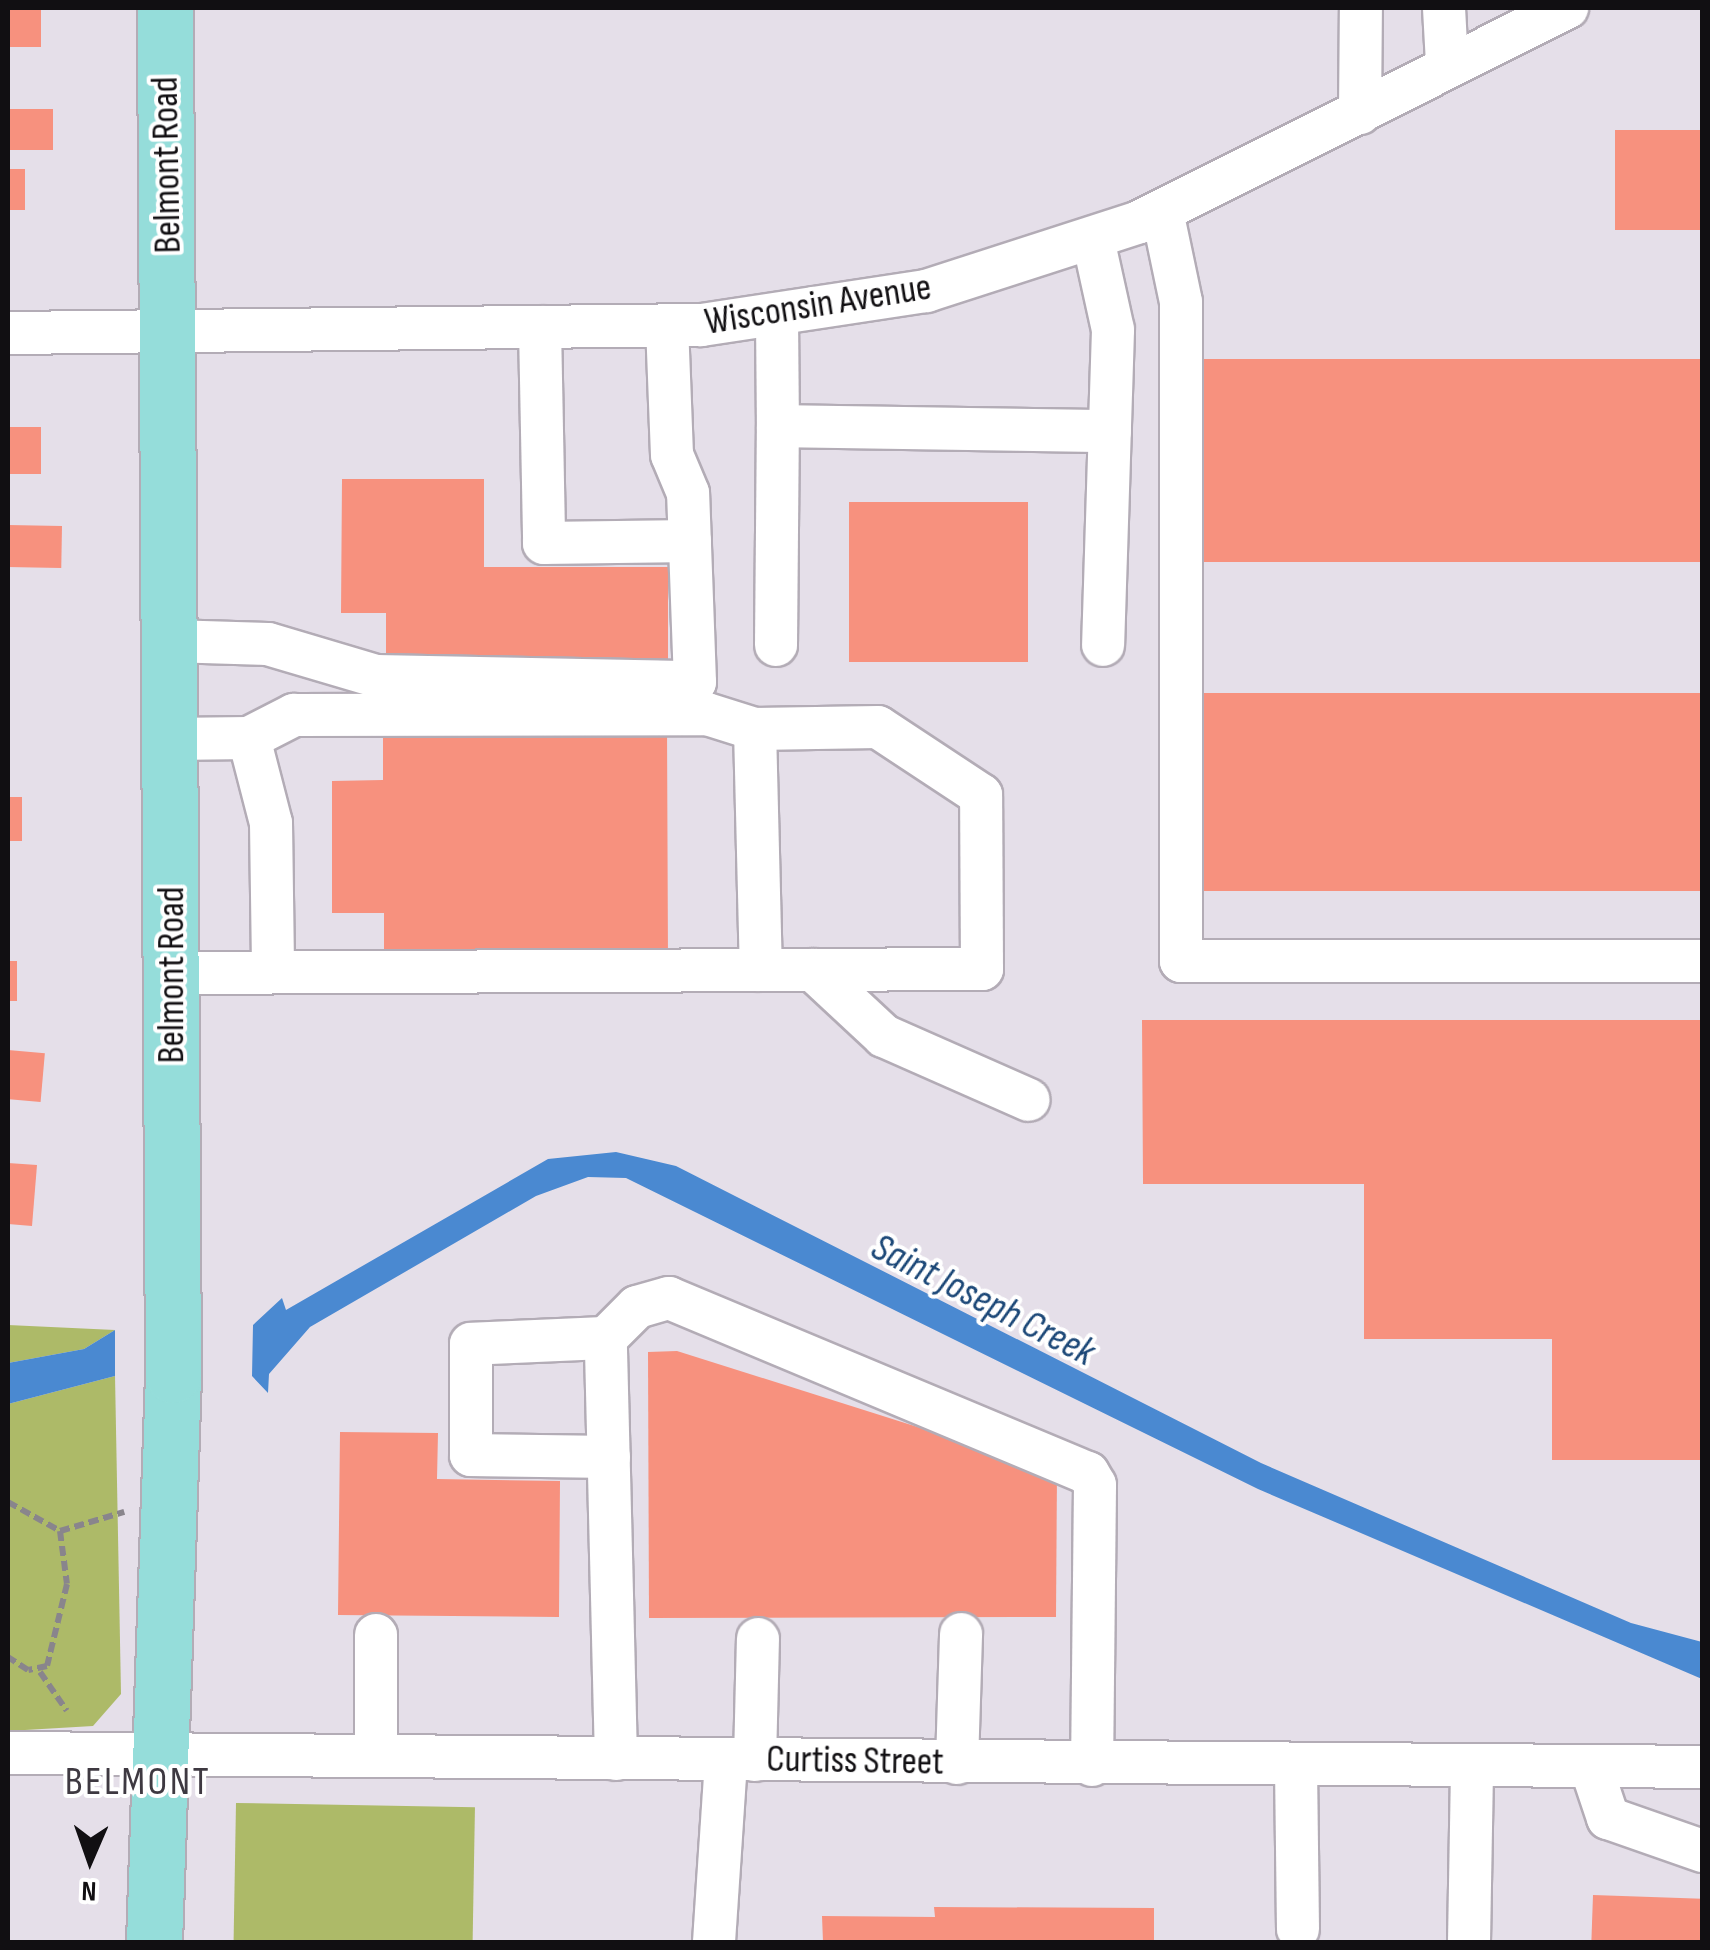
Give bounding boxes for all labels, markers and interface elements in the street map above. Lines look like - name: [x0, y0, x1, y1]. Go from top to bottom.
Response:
- street label: Belmont Road: [143, 76, 191, 254]
- street label: Wisconsin Avenue: [702, 265, 934, 345]
- street label: Belmont Road: [149, 887, 195, 1063]
- water label: Saint Joseph Creek: [863, 1223, 1103, 1377]
- street label: Curtiss Street: [766, 1737, 944, 1785]
- district label: BELMONT: [65, 1758, 211, 1806]
- north arrow: [40, 1810, 140, 1910]
- text: N: [81, 1874, 97, 1907]

